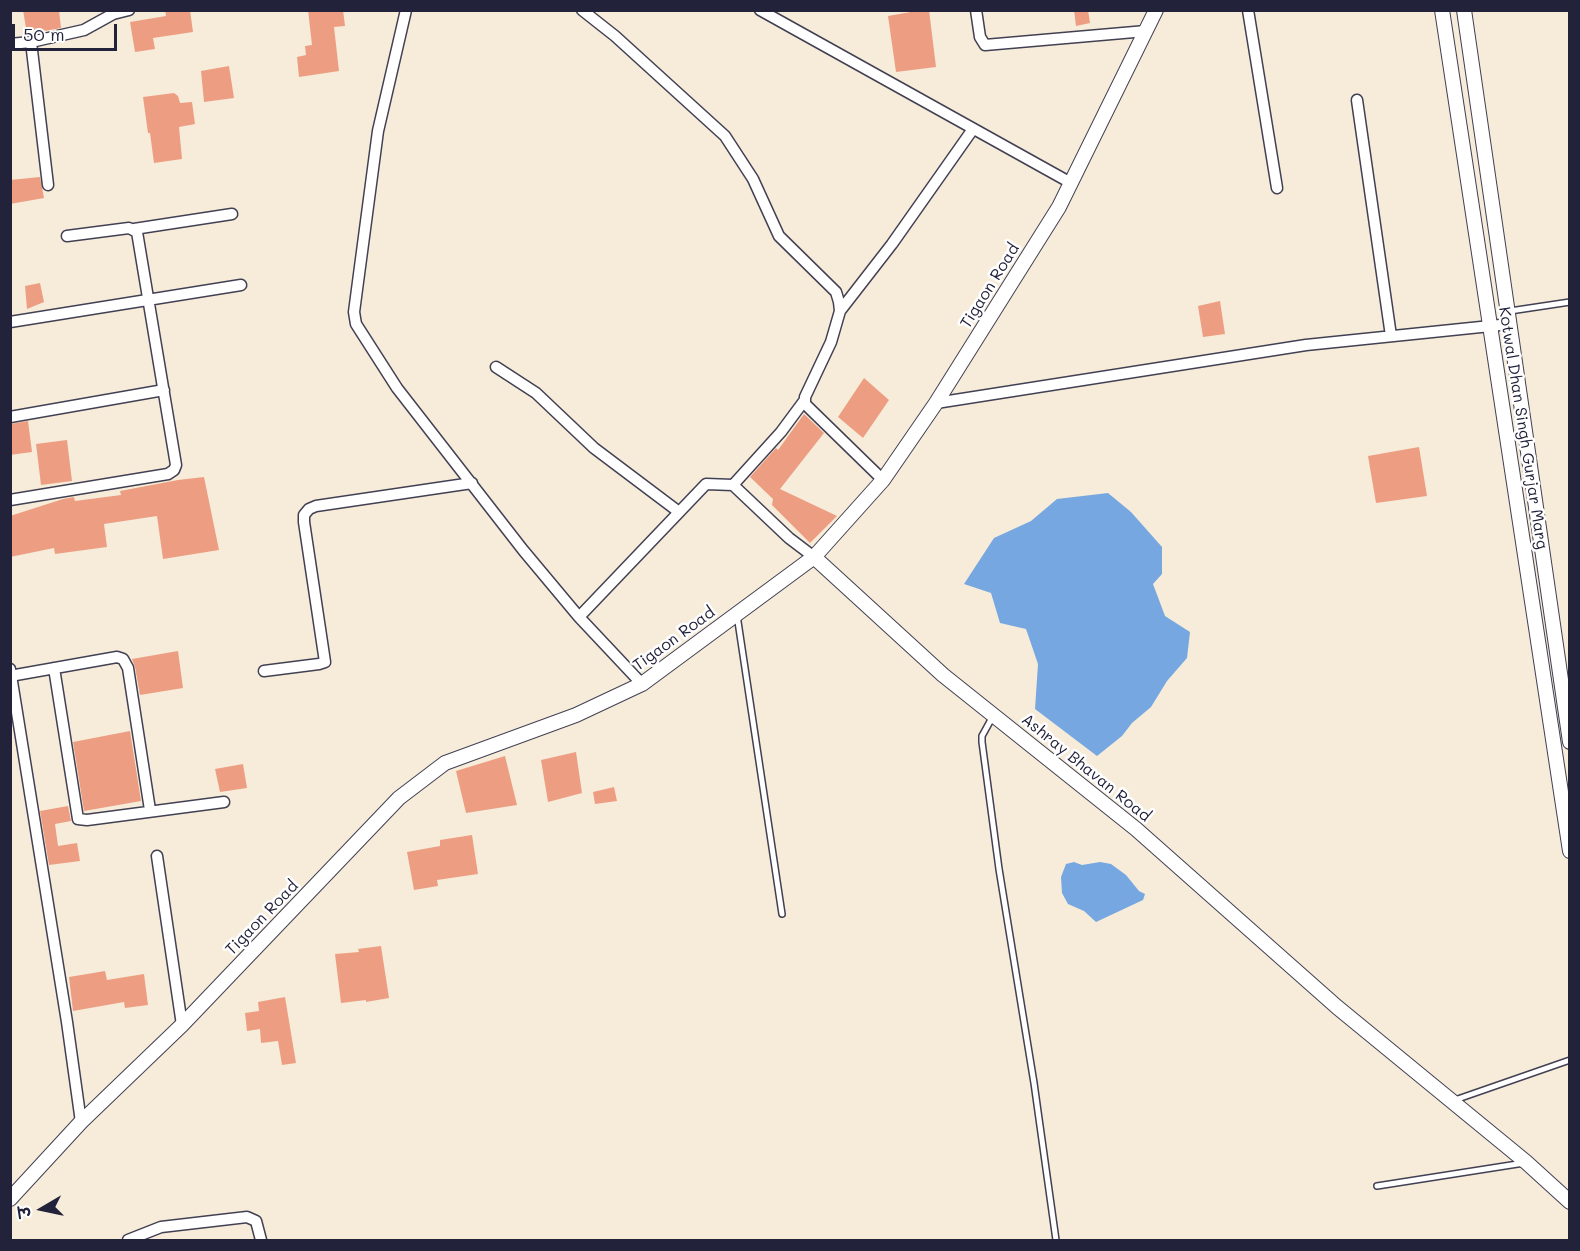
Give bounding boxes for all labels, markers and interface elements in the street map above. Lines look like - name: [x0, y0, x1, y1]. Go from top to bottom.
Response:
- scale bar: [15, 12, 120, 50]
- text: 50 m: [23, 22, 65, 46]
- street label: Tigaon Road: [956, 240, 1024, 332]
- street label: Kotwal Dhan Singh Gurjar Marg: [1494, 305, 1552, 551]
- street label: Tigaon Road: [629, 603, 719, 675]
- street label: Ashray Bhavan Road: [1018, 710, 1154, 826]
- street label: Tigaon Road: [222, 877, 302, 959]
- north arrow: [12, 1179, 72, 1239]
- text: उ: [13, 1205, 35, 1219]

